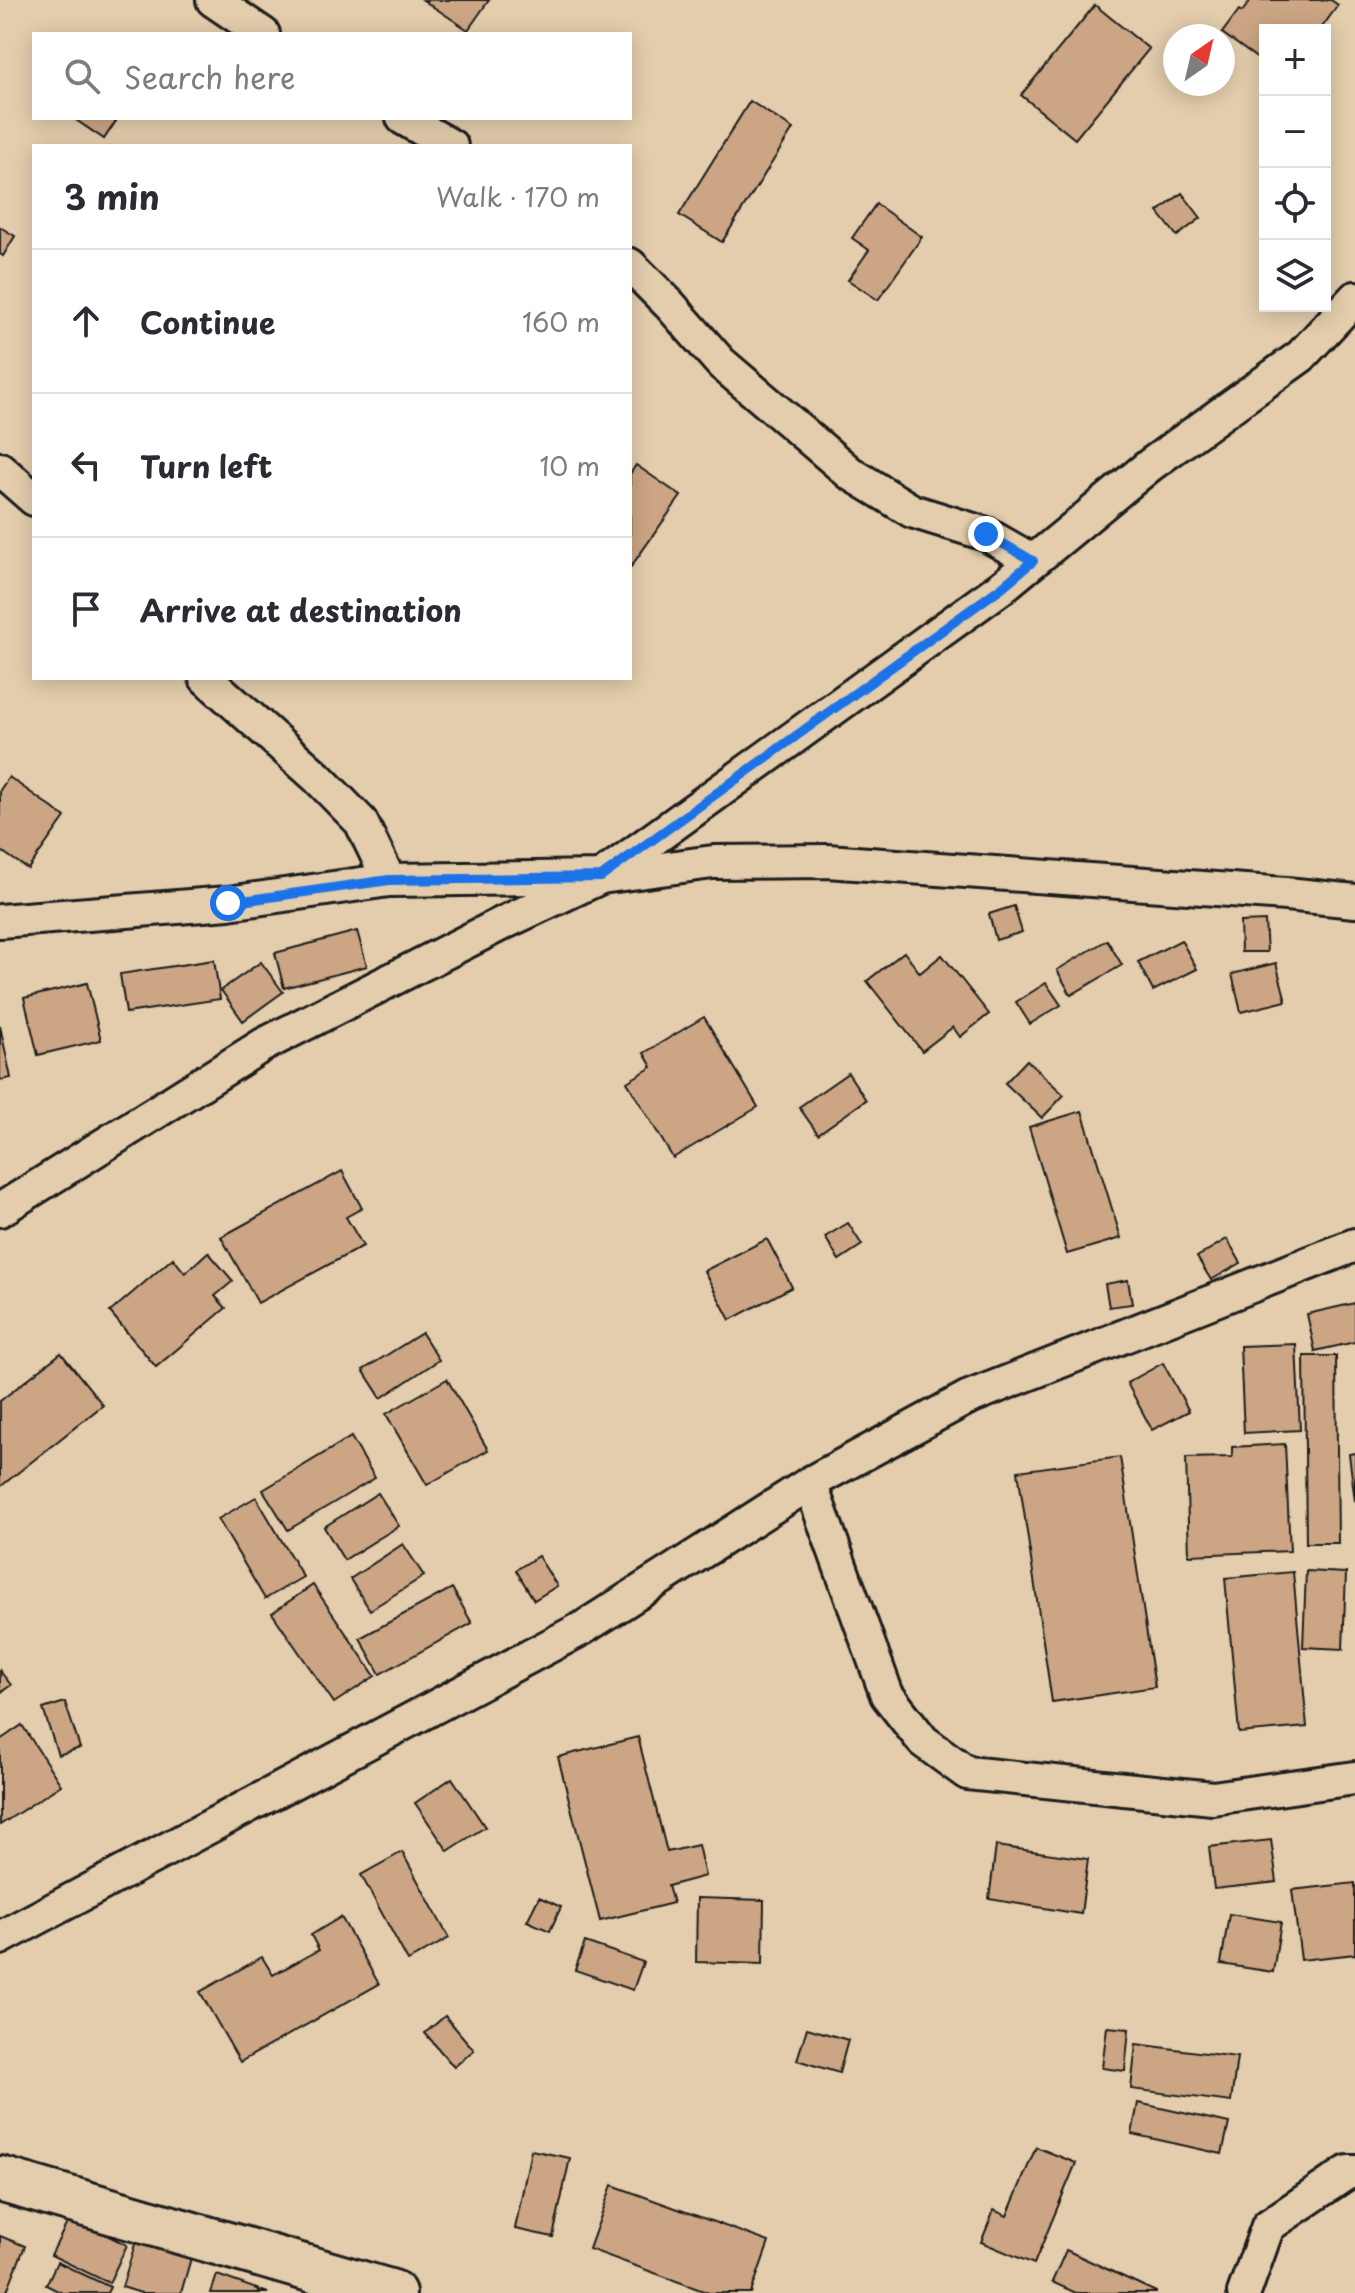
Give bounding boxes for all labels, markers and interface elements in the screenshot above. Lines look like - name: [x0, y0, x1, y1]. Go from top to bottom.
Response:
- north arrow: [1163, 24, 1235, 96]
- map controls: [1259, 24, 1331, 312]
- button: +: [1259, 24, 1331, 96]
- search box: [32, 32, 632, 120]
- icon: search: [60, 54, 104, 98]
- text: Search here: [124, 54, 296, 99]
- button: −: [1259, 96, 1331, 168]
- button: locate: [1259, 168, 1331, 240]
- text: 3 min: [64, 170, 160, 222]
- text: Walk · 170 m: [436, 177, 600, 216]
- button: layers: [1259, 240, 1331, 312]
- icon: ahead: [64, 299, 108, 343]
- text: Continue: [140, 299, 275, 344]
- text: 160 m: [522, 302, 600, 341]
- icon: left: [64, 443, 108, 487]
- text: Turn left: [140, 443, 272, 488]
- text: 10 m: [539, 446, 600, 485]
- route end: [968, 516, 1004, 552]
- icon: arrive: [64, 587, 108, 631]
- text: Arrive at destination: [140, 587, 462, 632]
- route start: [210, 885, 246, 921]

